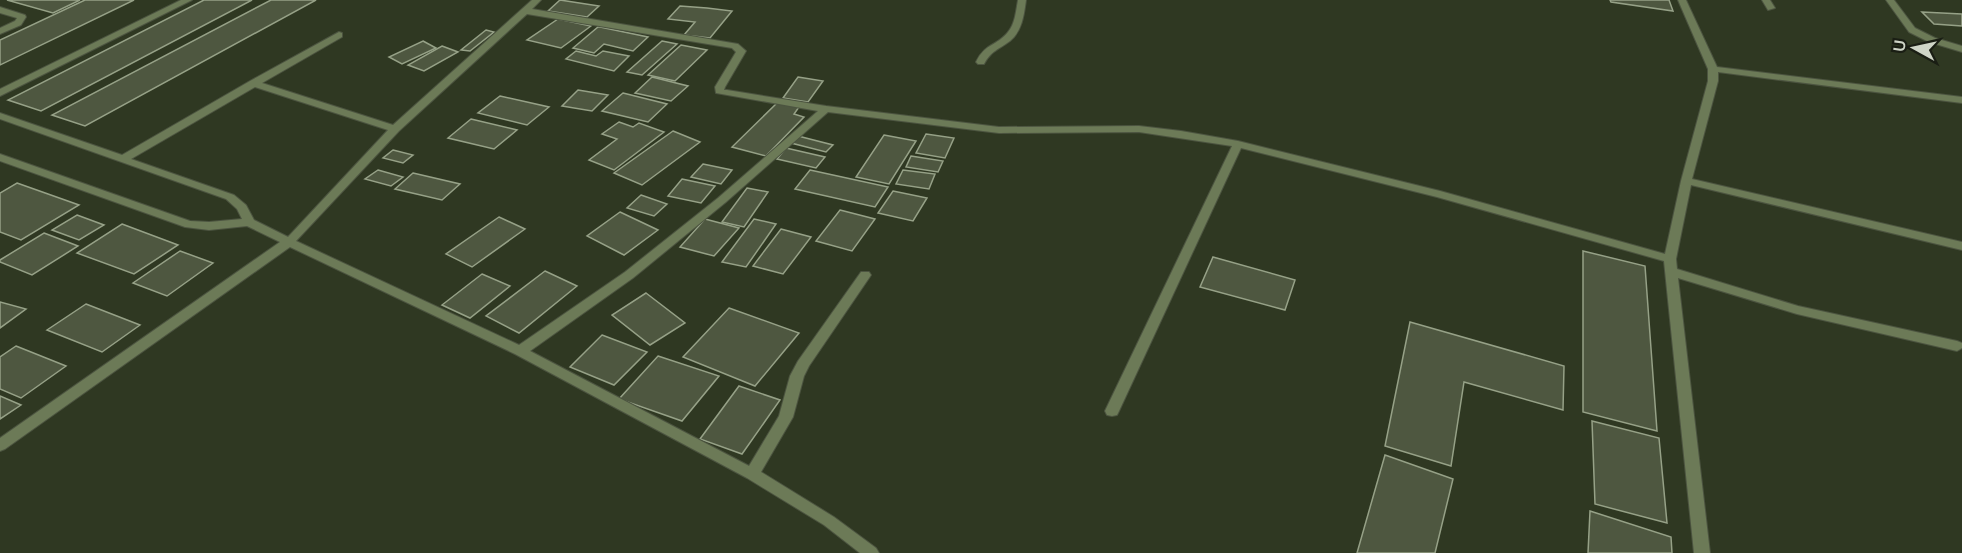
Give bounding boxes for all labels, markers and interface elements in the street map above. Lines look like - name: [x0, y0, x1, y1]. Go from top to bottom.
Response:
- north arrow: [1884, 18, 1944, 78]
- text: U: [1888, 39, 1912, 53]

